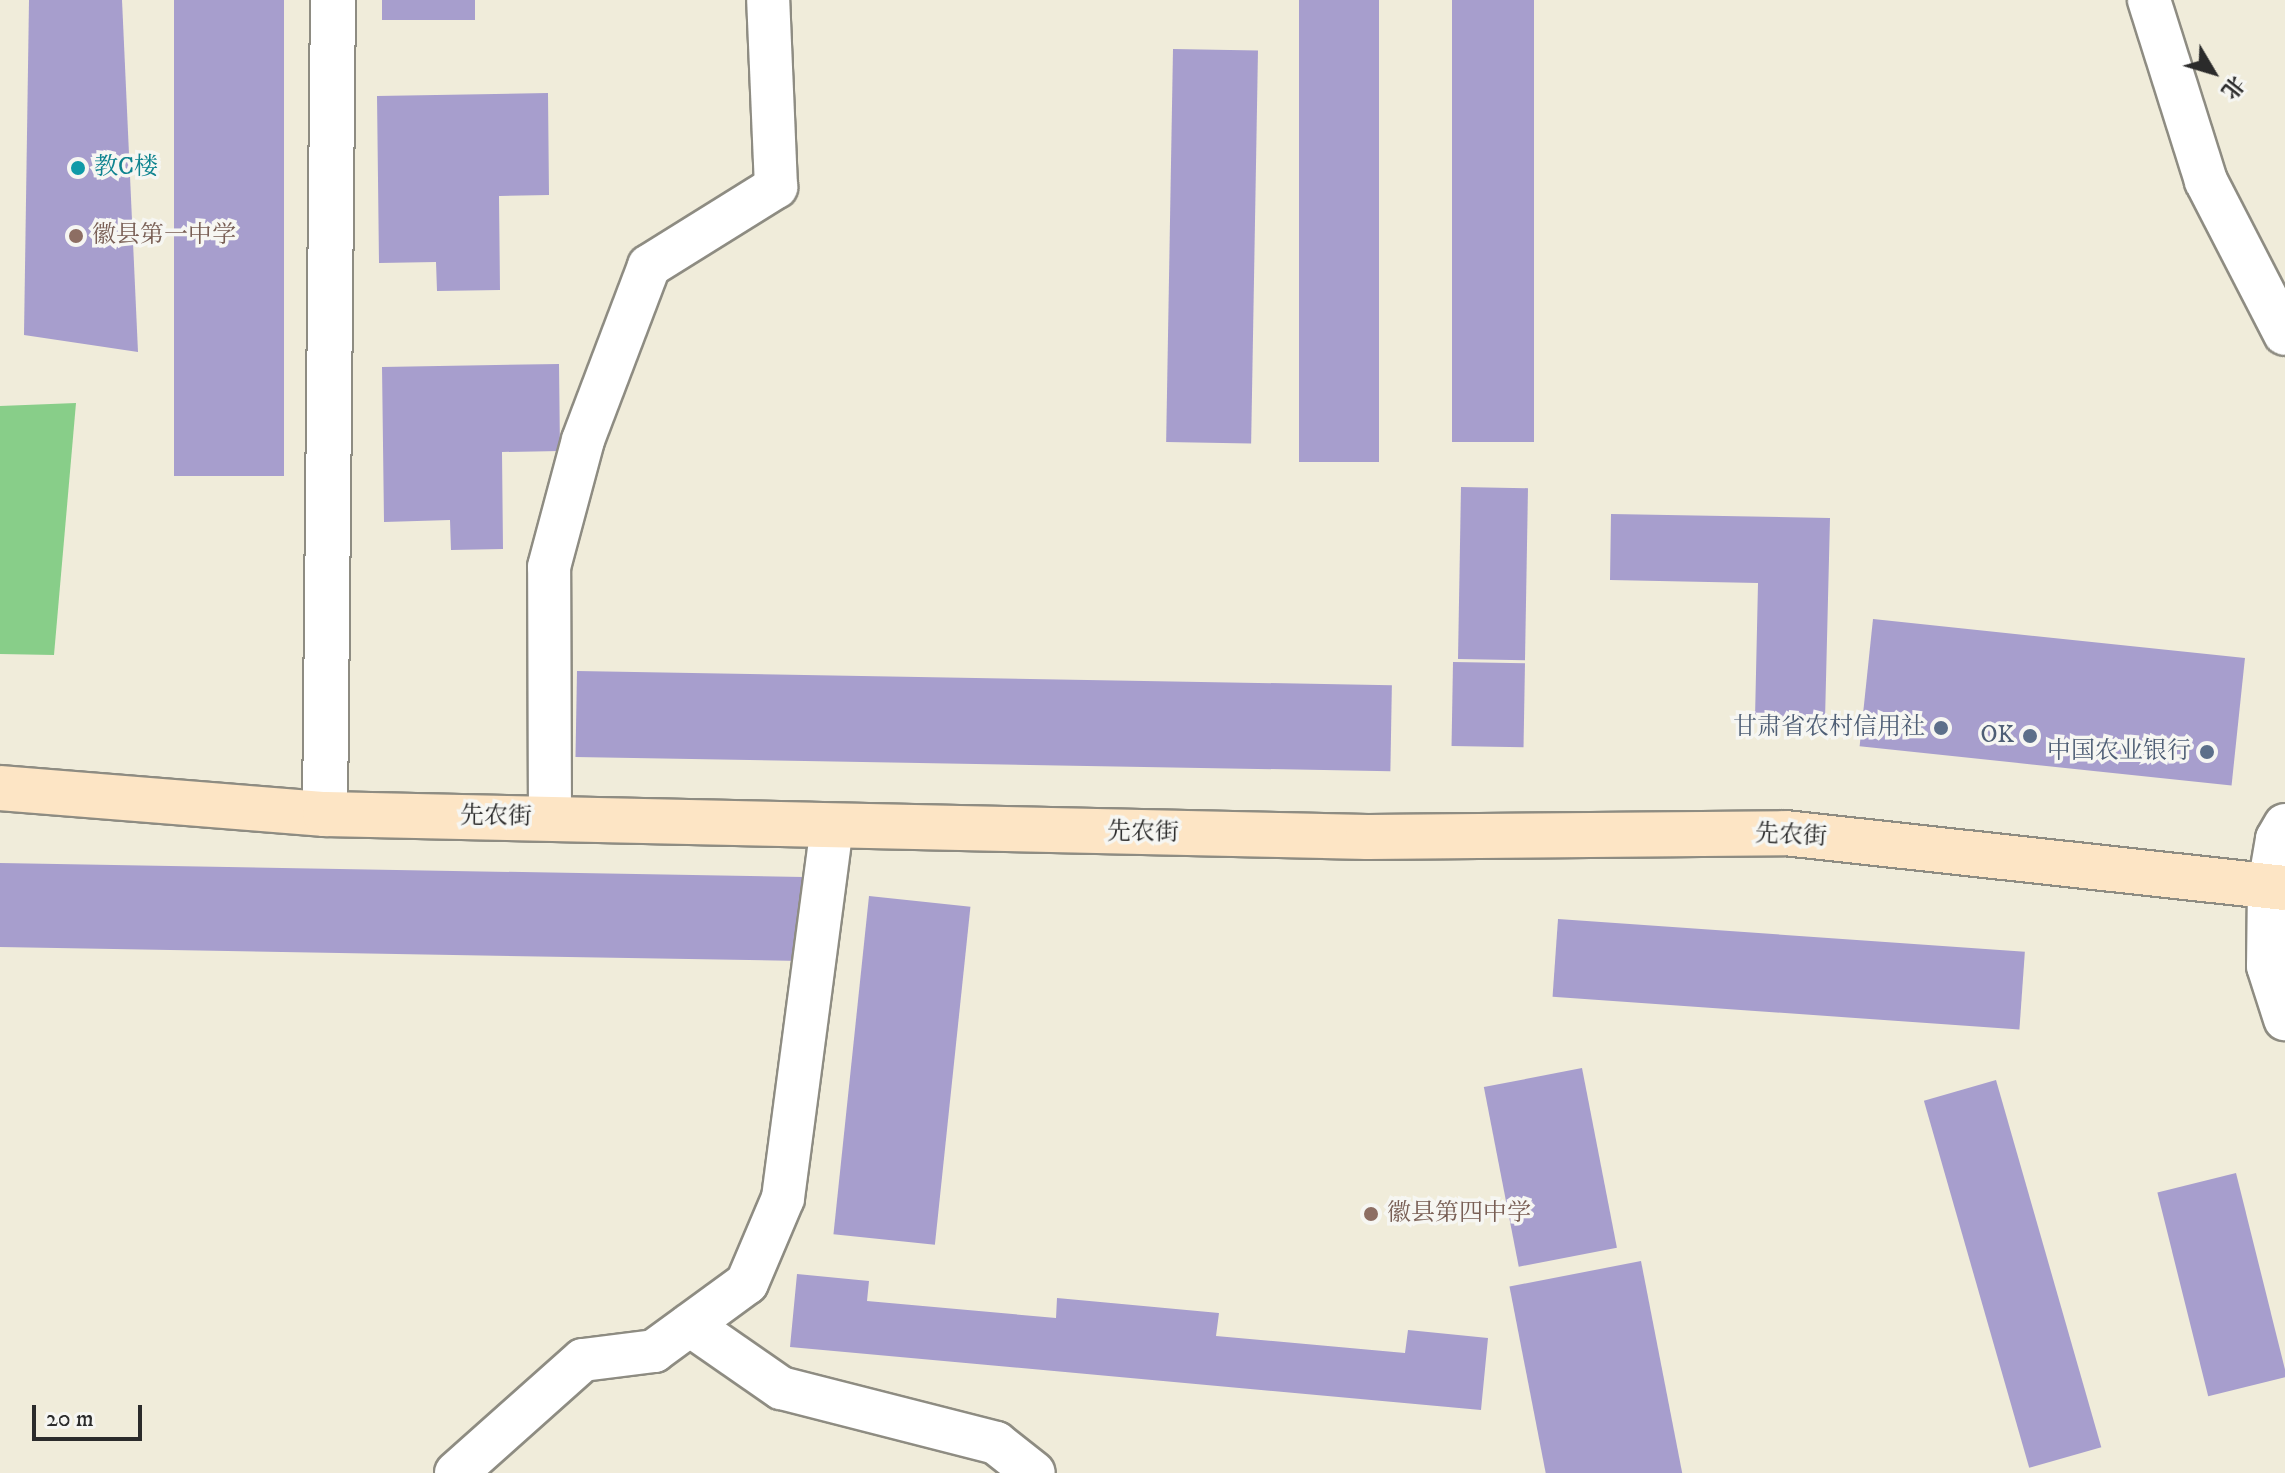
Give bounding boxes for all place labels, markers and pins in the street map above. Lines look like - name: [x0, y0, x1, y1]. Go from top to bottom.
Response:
- place label: 教C楼: [94, 154, 158, 182]
- marker: 教C楼: [69, 159, 87, 177]
- place label: 徽县第一中学: [92, 222, 236, 250]
- marker: 徽县第一中学: [67, 227, 85, 245]
- place label: 甘肃省农村信用社: [1733, 714, 1925, 742]
- marker: 甘肃省农村信用社: [1932, 719, 1950, 737]
- place label: OK: [1980, 722, 2014, 750]
- marker: OK: [2021, 727, 2039, 745]
- place label: 中国农业银行: [2047, 738, 2191, 766]
- marker: 中国农业银行: [2198, 743, 2216, 761]
- place label: 徽县第四中学: [1387, 1200, 1531, 1228]
- marker: 徽县第四中学: [1362, 1205, 1380, 1223]

